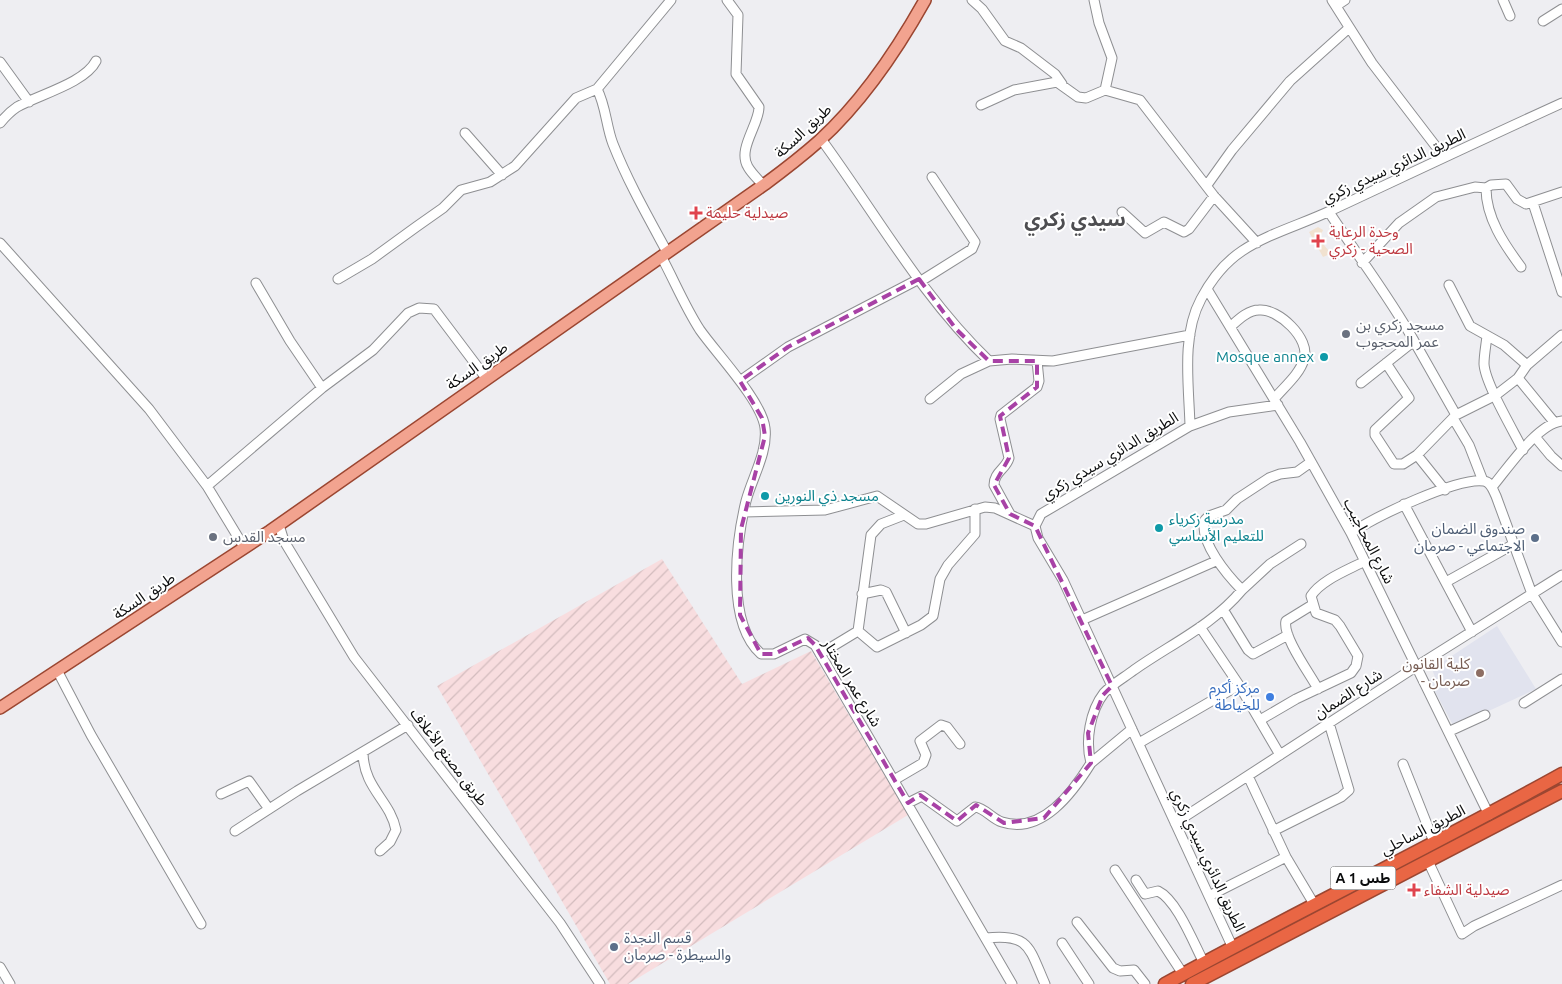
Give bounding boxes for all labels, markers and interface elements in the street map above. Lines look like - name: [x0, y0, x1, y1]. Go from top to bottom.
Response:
- street label: طريق السكة: [771, 100, 836, 162]
- street label: الطريق الدائري سيدي زكري: [1319, 125, 1470, 209]
- place label: صيدلية حليمة: [706, 204, 788, 221]
- marker: صيدلية حليمة: [690, 207, 702, 219]
- district label: سيدي زكري: [1024, 207, 1126, 236]
- place label: وحدة الرعاية الصحية - زكري: [1329, 223, 1413, 260]
- marker: وحدة الرعاية الصحية - زكري: [1311, 234, 1325, 248]
- place label: مسجد زكري بن عمر المحجوب: [1356, 316, 1444, 351]
- marker: مسجد زكري بن عمر المحجوب: [1340, 328, 1352, 340]
- street label: طريق السكة: [443, 338, 512, 395]
- place label: Mosque annex: [1216, 348, 1314, 365]
- marker: Mosque annex: [1318, 351, 1330, 363]
- street label: الطريق الدائري سيدي زكري: [1038, 408, 1183, 506]
- place label: مسجد ذي النورين: [775, 487, 879, 507]
- marker: مسجد ذي النورين: [759, 490, 771, 502]
- street label: شارع المحاجيب: [1337, 495, 1398, 588]
- place label: مدرسة زكرياء للتعليم الأساسي: [1169, 510, 1264, 547]
- place label: صندوق الضمان الاجتماعي - صرمان: [1414, 520, 1525, 557]
- marker: مدرسة زكرياء للتعليم الأساسي: [1153, 522, 1165, 534]
- place label: مسجد القدس: [223, 528, 306, 546]
- marker: مسجد القدس: [207, 531, 219, 543]
- marker: صندوق الضمان الاجتماعي - صرمان: [1529, 532, 1541, 544]
- street label: طريق السكة: [110, 569, 179, 624]
- street label: شارع عمر المختار: [816, 635, 885, 732]
- place label: كلية القانون - صرمان: [1402, 655, 1471, 690]
- street label: شارع الضمان: [1311, 665, 1387, 725]
- marker: كلية القانون - صرمان: [1474, 667, 1486, 679]
- place label: مركز أكرم للخياطة: [1209, 679, 1260, 713]
- marker: مركز أكرم للخياطة: [1264, 691, 1276, 703]
- street label: طريق مصنع الأعلاف: [404, 704, 492, 811]
- street label: الطريق الدائري سيدي زكري: [1165, 785, 1249, 936]
- street label: الطريق الساحلي: [1378, 801, 1469, 861]
- road number: A 1 طس: [1330, 866, 1396, 890]
- place label: صيدلية الشفاء: [1424, 881, 1510, 898]
- marker: صيدلية الشفاء: [1408, 884, 1420, 896]
- place label: قسم النجدة والسيطرة - صرمان: [624, 929, 731, 964]
- marker: قسم النجدة والسيطرة - صرمان: [608, 941, 620, 953]

